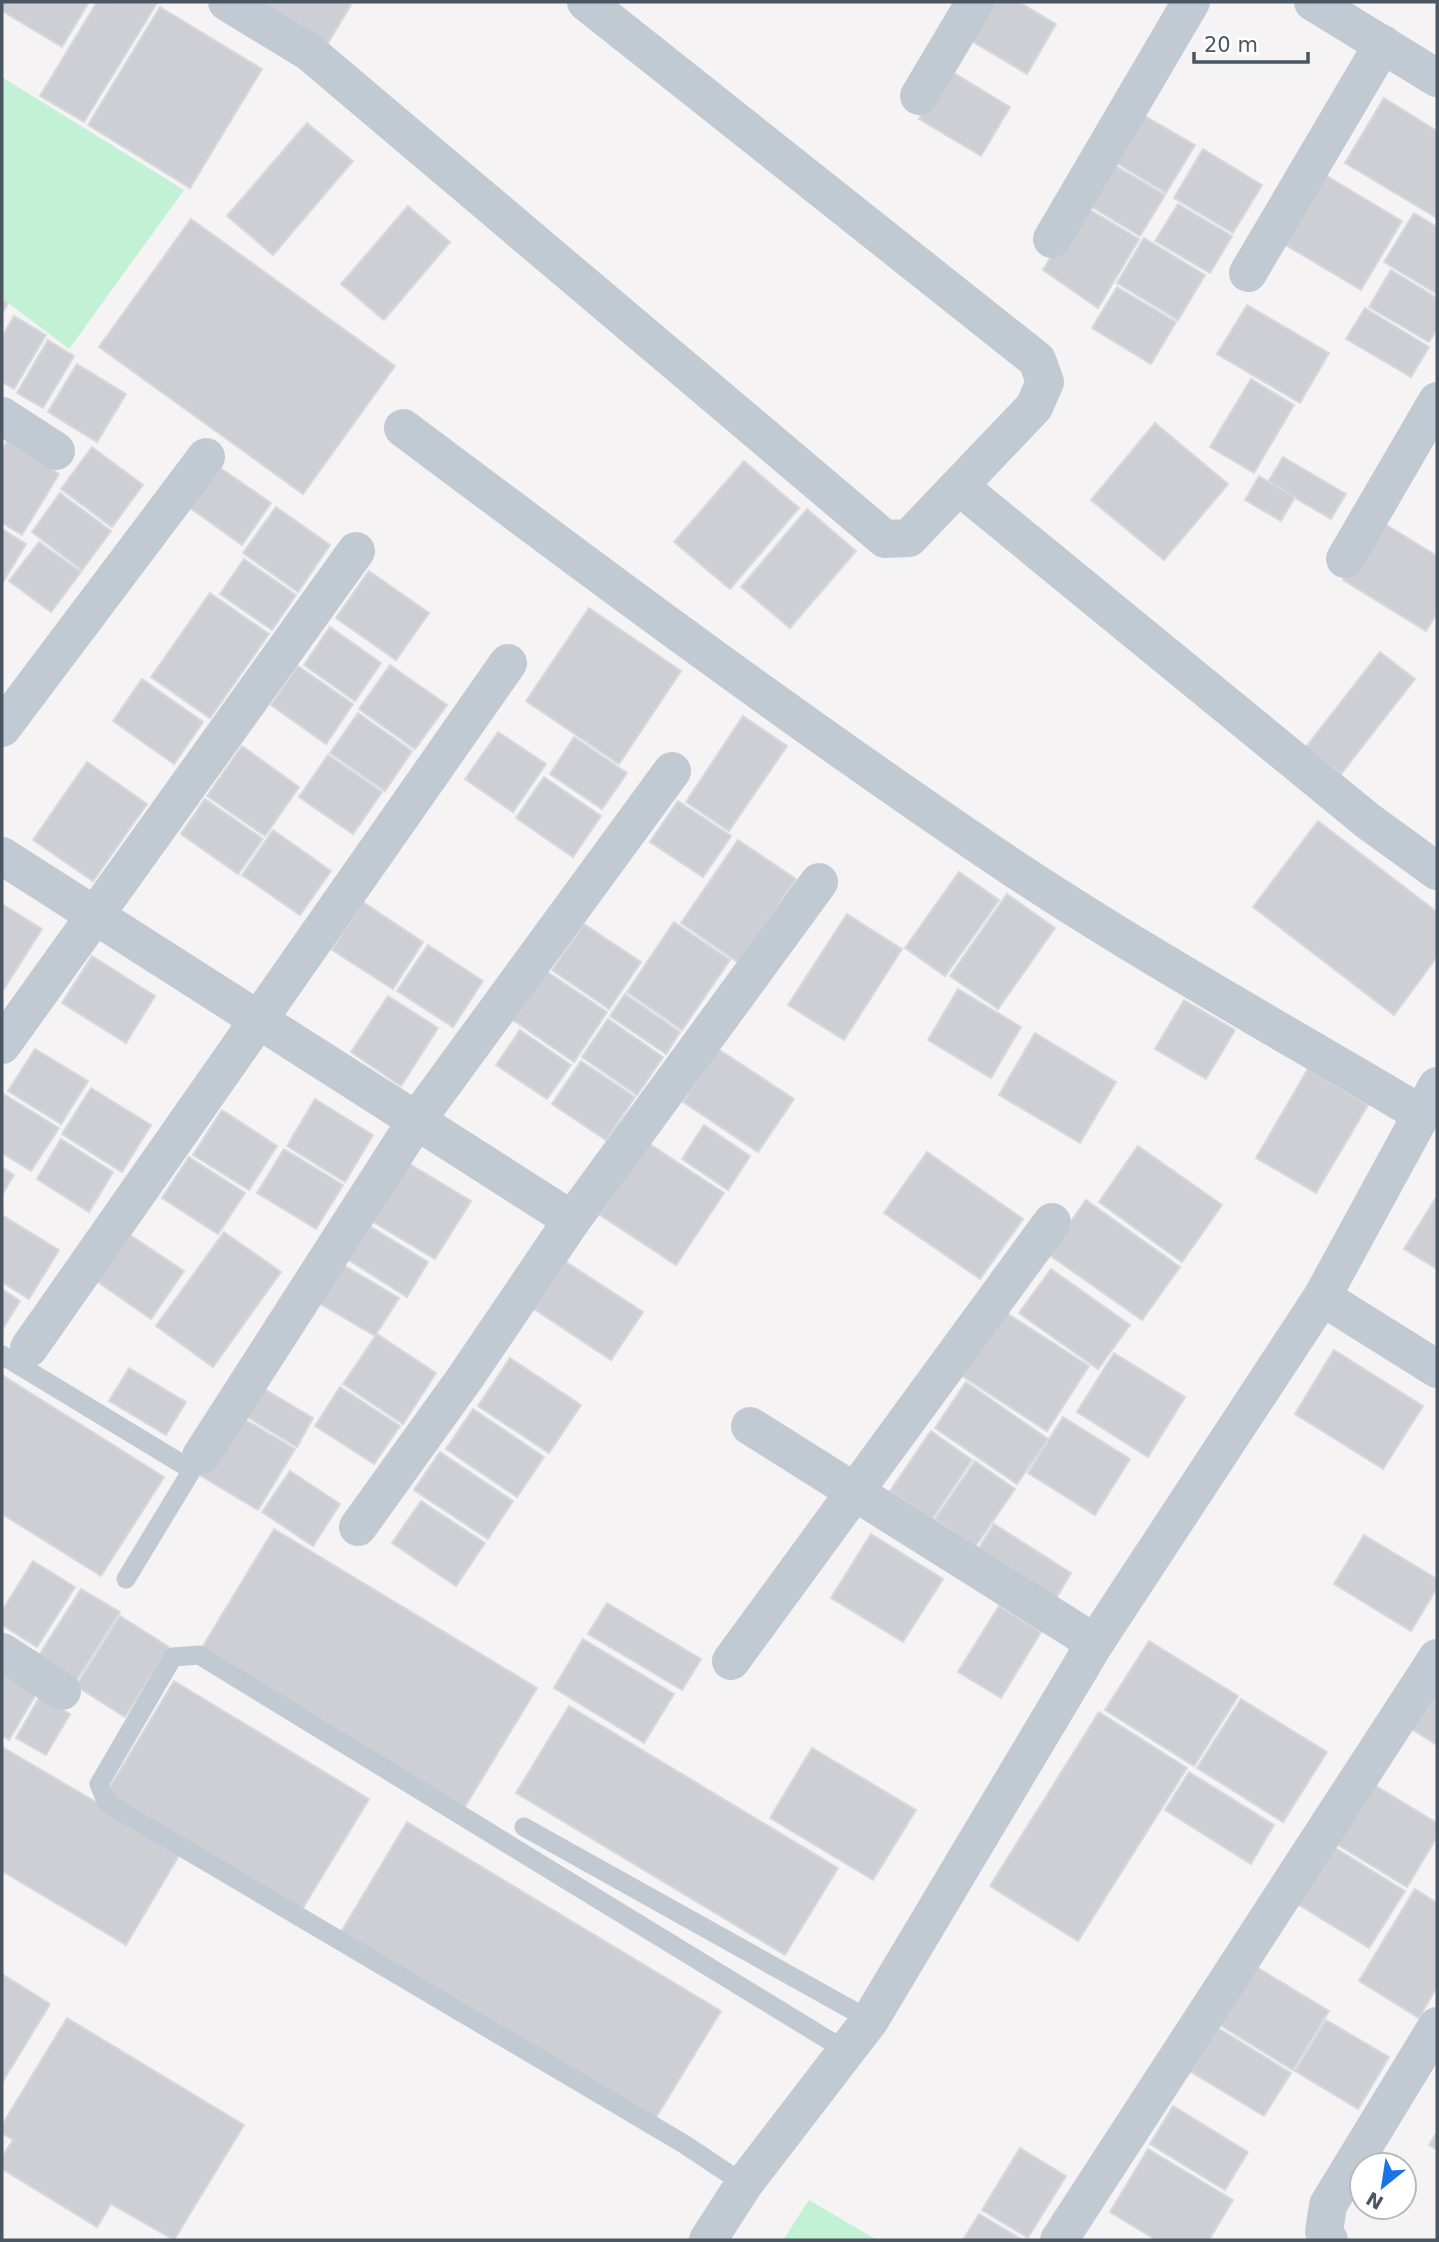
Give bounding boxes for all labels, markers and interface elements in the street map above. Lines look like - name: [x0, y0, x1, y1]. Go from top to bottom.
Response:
- scale bar: [1194, 21, 1308, 65]
- text: 20 m: [1204, 33, 1258, 57]
- north arrow: [1348, 2151, 1418, 2221]
- text: N: [1362, 2187, 1387, 2214]

